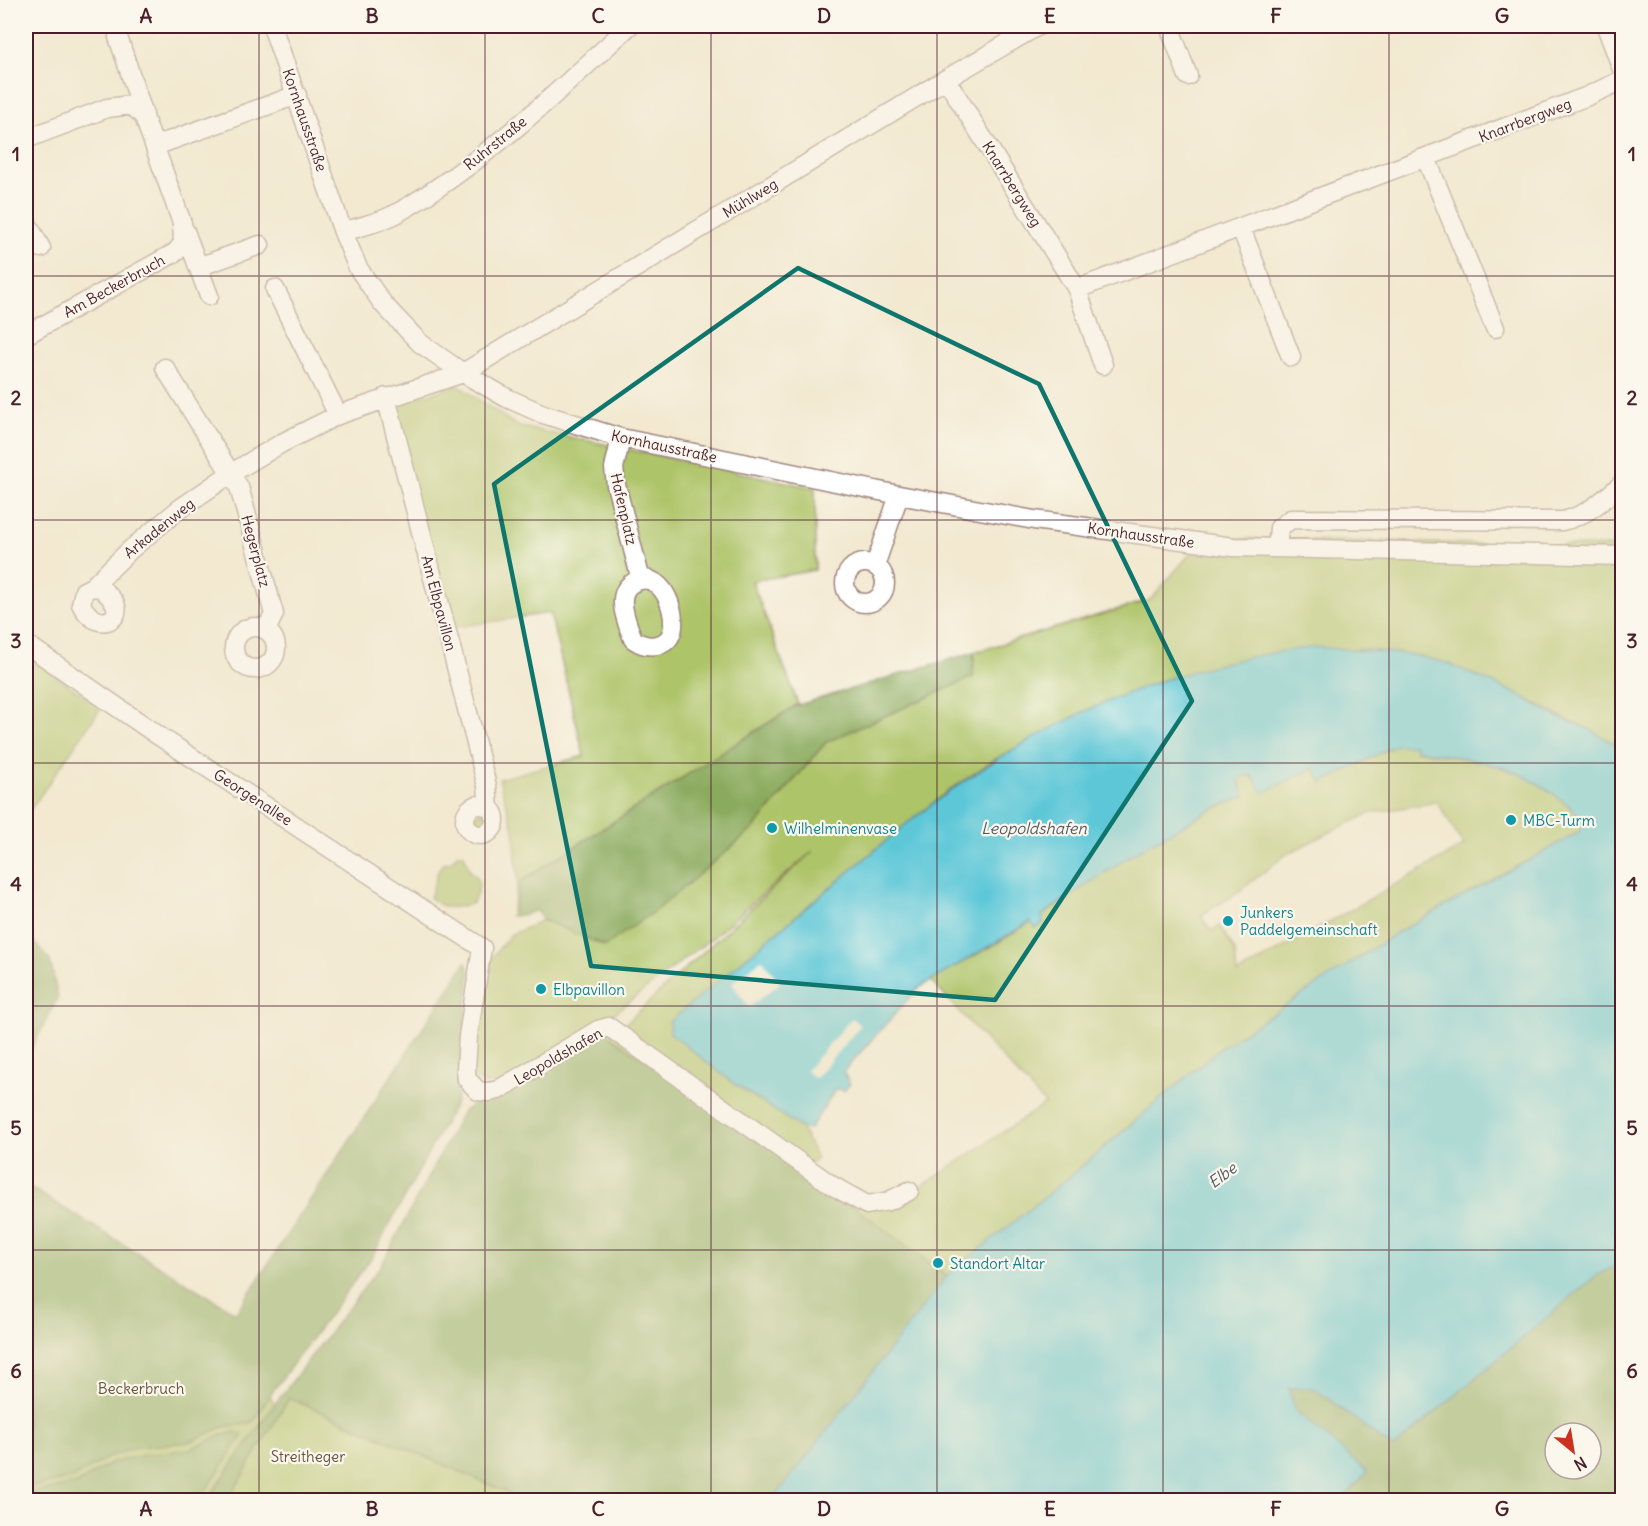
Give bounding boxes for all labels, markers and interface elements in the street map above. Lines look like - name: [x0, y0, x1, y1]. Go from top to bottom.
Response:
- text: A: [140, 3, 153, 28]
- text: B: [365, 3, 379, 28]
- text: C: [591, 3, 605, 28]
- text: D: [817, 3, 831, 28]
- text: E: [1044, 3, 1056, 28]
- text: F: [1270, 3, 1282, 28]
- text: G: [1495, 3, 1509, 28]
- street label: Kornhausstraße: [278, 66, 332, 174]
- street label: Knarrbergweg: [1476, 94, 1574, 146]
- street label: Ruhrstraße: [460, 112, 530, 174]
- street label: Knarrbergweg: [978, 138, 1046, 230]
- text: 1: [12, 141, 20, 166]
- text: 1: [1628, 141, 1636, 166]
- street label: Mühlweg: [719, 174, 781, 222]
- street label: Am Beckerbruch: [60, 250, 168, 322]
- text: 2: [11, 385, 22, 410]
- text: 2: [1627, 385, 1638, 410]
- street label: Kornhausstraße: [609, 426, 719, 466]
- street label: Hafenplatz: [606, 471, 642, 547]
- street label: Arkadenweg: [120, 494, 198, 562]
- street label: Hegerplatz: [237, 513, 275, 589]
- street label: Kornhausstraße: [1086, 518, 1196, 552]
- street label: Am Elbpavillon: [417, 553, 461, 653]
- text: 3: [10, 628, 22, 653]
- text: 3: [1626, 628, 1638, 653]
- street label: Georgenallee: [210, 765, 296, 829]
- place label: MBC-Turm: [1523, 811, 1595, 830]
- marker: MBC-Turm: [1504, 813, 1518, 827]
- water label: Leopoldshafen: [981, 818, 1087, 838]
- place label: Wilhelminenvase: [784, 819, 897, 838]
- marker: Wilhelminenvase: [765, 821, 779, 835]
- text: 4: [10, 871, 22, 896]
- text: 4: [1626, 871, 1638, 896]
- place label: Junkers Paddelgemeinschaft: [1240, 903, 1378, 939]
- marker: Junkers Paddelgemeinschaft: [1221, 914, 1235, 928]
- place label: Elbpavillon: [553, 980, 625, 999]
- marker: Elbpavillon: [534, 982, 548, 996]
- street label: Leopoldshafen: [511, 1023, 606, 1089]
- text: 5: [10, 1115, 22, 1140]
- text: 5: [1626, 1115, 1638, 1140]
- water label: Elbe: [1204, 1157, 1241, 1192]
- place label: Standort Altar: [950, 1254, 1045, 1273]
- marker: Standort Altar: [931, 1256, 945, 1270]
- text: 6: [10, 1358, 22, 1383]
- text: 6: [1626, 1358, 1638, 1383]
- park label: Beckerbruch: [98, 1379, 185, 1398]
- north arrow: [1543, 1421, 1603, 1481]
- park label: Streitheger: [271, 1447, 345, 1466]
- text: N: [1571, 1453, 1590, 1475]
- text: A: [140, 1496, 153, 1521]
- text: B: [365, 1496, 379, 1521]
- text: C: [591, 1496, 605, 1521]
- text: D: [817, 1496, 831, 1521]
- text: E: [1044, 1496, 1056, 1521]
- text: F: [1270, 1496, 1282, 1521]
- text: G: [1495, 1496, 1509, 1521]

